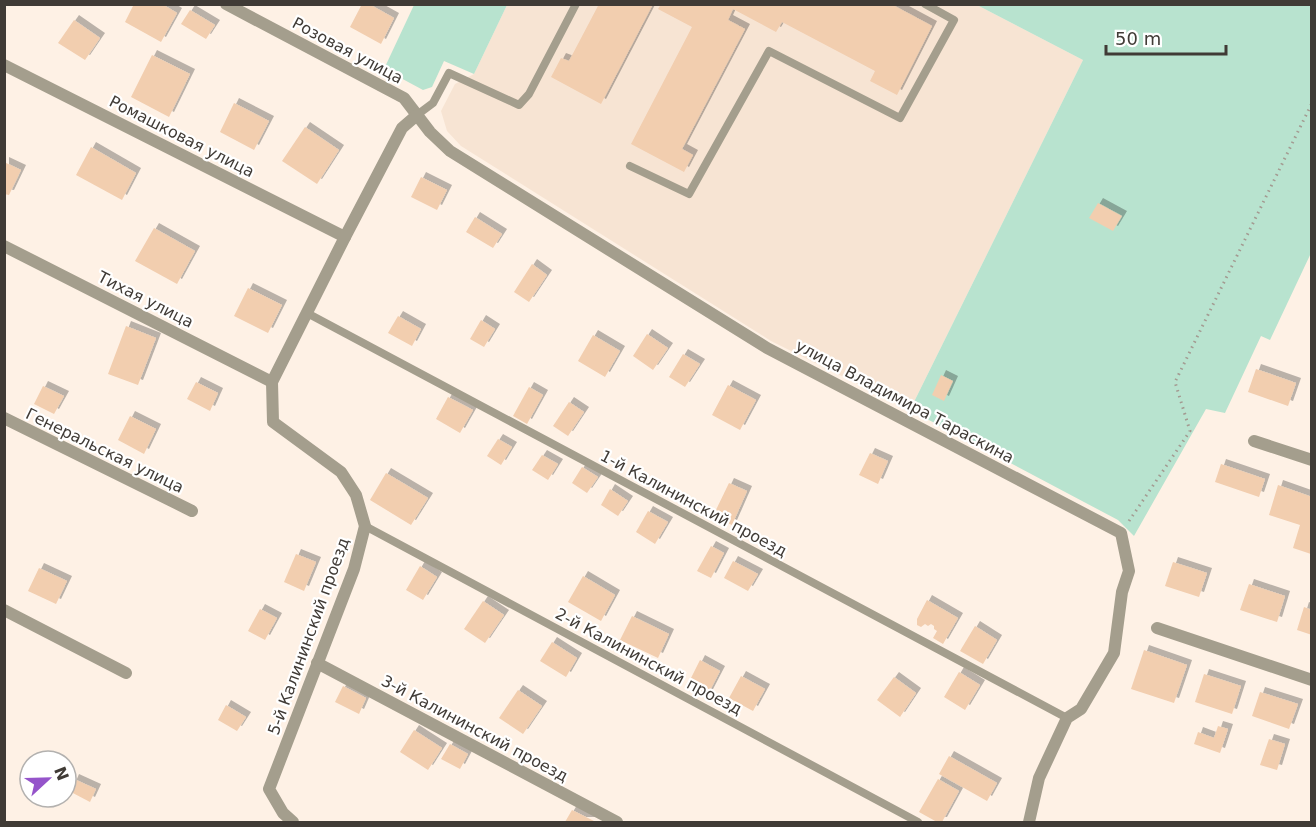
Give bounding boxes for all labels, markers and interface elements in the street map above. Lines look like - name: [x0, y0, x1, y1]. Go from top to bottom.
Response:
- street label: Розовая улица: [289, 13, 406, 88]
- scale bar: [1106, 18, 1226, 56]
- text: 50 m: [1115, 28, 1161, 49]
- street label: Ромашковая улица: [106, 92, 257, 181]
- street label: Тихая улица: [94, 267, 197, 332]
- street label: улица Владимира Тараскина: [792, 336, 1017, 467]
- street label: Генеральская улица: [23, 404, 187, 497]
- street label: 1-й Калининский проезд: [597, 446, 790, 561]
- street label: 5-й Калининский проезд: [264, 535, 353, 737]
- street label: 2-й Калининский проезд: [552, 604, 745, 719]
- street label: 3-й Калининский проезд: [378, 671, 571, 786]
- north arrow: [18, 749, 78, 809]
- text: N: [50, 764, 73, 783]

